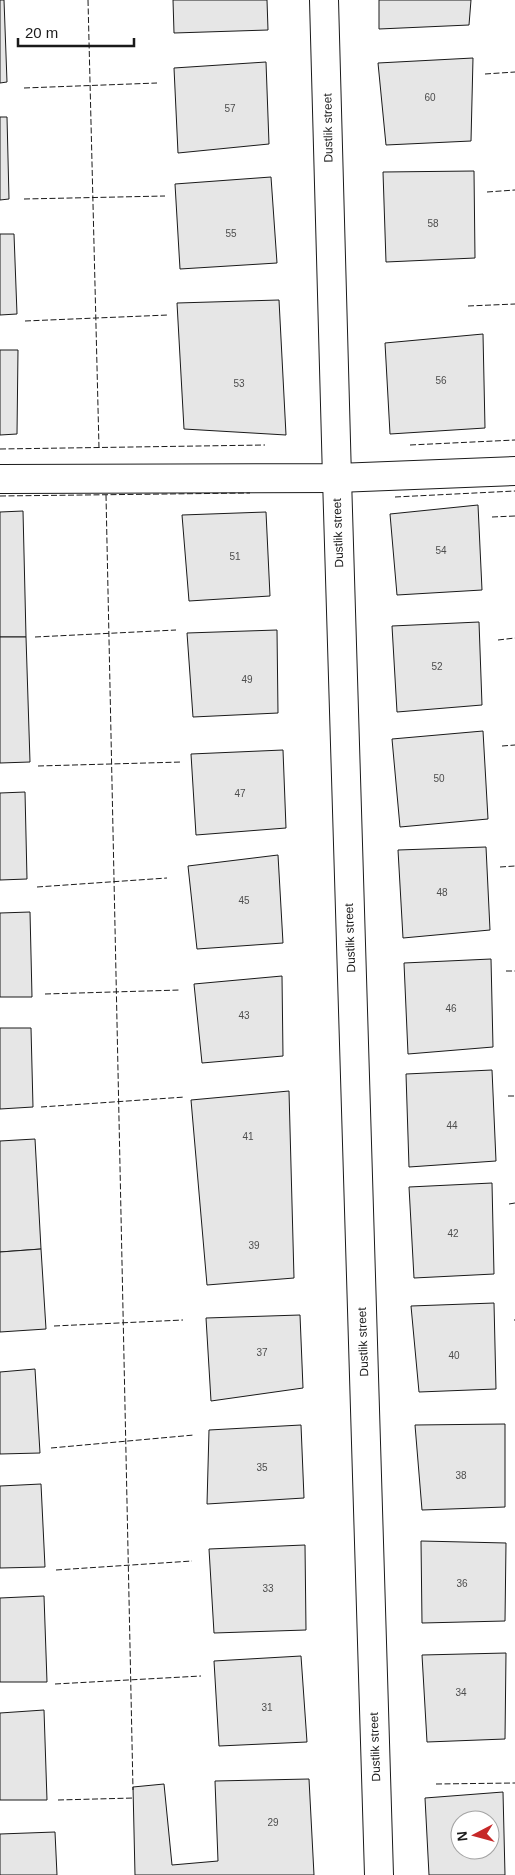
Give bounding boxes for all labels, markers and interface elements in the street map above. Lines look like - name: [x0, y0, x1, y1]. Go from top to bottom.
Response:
- scale bar: [18, 15, 134, 47]
- text: 20 m: [25, 24, 58, 41]
- house number: 60: [424, 92, 436, 103]
- street label: Dustlik street: [320, 93, 336, 163]
- house number: 57: [224, 103, 236, 114]
- house number: 58: [427, 218, 439, 229]
- house number: 55: [225, 228, 237, 239]
- house number: 56: [435, 375, 447, 386]
- house number: 53: [233, 378, 245, 389]
- street label: Dustlik street: [330, 497, 346, 568]
- house number: 54: [435, 545, 447, 556]
- house number: 51: [229, 551, 241, 562]
- house number: 52: [431, 661, 443, 672]
- house number: 49: [241, 674, 253, 685]
- house number: 50: [433, 773, 445, 784]
- house number: 47: [234, 788, 246, 799]
- house number: 48: [436, 887, 448, 898]
- house number: 45: [238, 895, 250, 906]
- street label: Dustlik street: [342, 902, 358, 973]
- house number: 46: [445, 1003, 457, 1014]
- house number: 43: [238, 1010, 250, 1021]
- house number: 44: [446, 1120, 458, 1131]
- house number: 41: [242, 1131, 254, 1142]
- house number: 42: [447, 1228, 459, 1239]
- house number: 39: [248, 1240, 260, 1251]
- street label: Dustlik street: [355, 1306, 371, 1377]
- house number: 37: [256, 1347, 268, 1358]
- house number: 40: [448, 1350, 460, 1361]
- house number: 35: [256, 1462, 268, 1473]
- house number: 38: [455, 1470, 467, 1481]
- house number: 36: [456, 1578, 468, 1589]
- house number: 33: [262, 1583, 274, 1594]
- house number: 34: [455, 1687, 467, 1698]
- house number: 31: [261, 1702, 273, 1713]
- street label: Dustlik street: [367, 1711, 383, 1782]
- north arrow: [450, 1810, 500, 1860]
- house number: 29: [267, 1817, 279, 1828]
- text: N: [454, 1830, 471, 1842]

